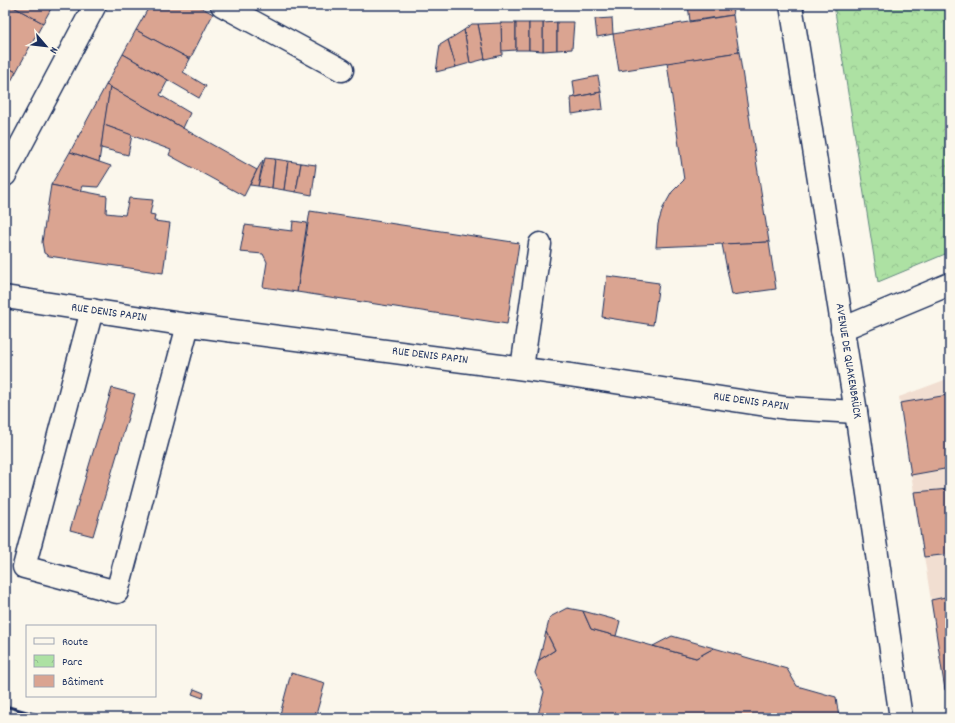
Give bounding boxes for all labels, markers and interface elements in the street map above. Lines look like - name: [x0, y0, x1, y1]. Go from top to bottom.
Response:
- north arrow: [26, 26, 66, 66]
- text: N: [44, 44, 61, 56]
- street label: RUE DENIS PAPIN: [70, 299, 148, 327]
- street label: AVENUE DE QUAKENBRÜCK: [830, 302, 866, 420]
- street label: RUE DENIS PAPIN: [391, 343, 469, 369]
- street label: RUE DENIS PAPIN: [712, 388, 790, 416]
- legend: [26, 625, 156, 697]
- text: Route: [62, 634, 88, 651]
- text: Parc: [62, 654, 83, 671]
- text: Bâtiment: [62, 674, 104, 691]

